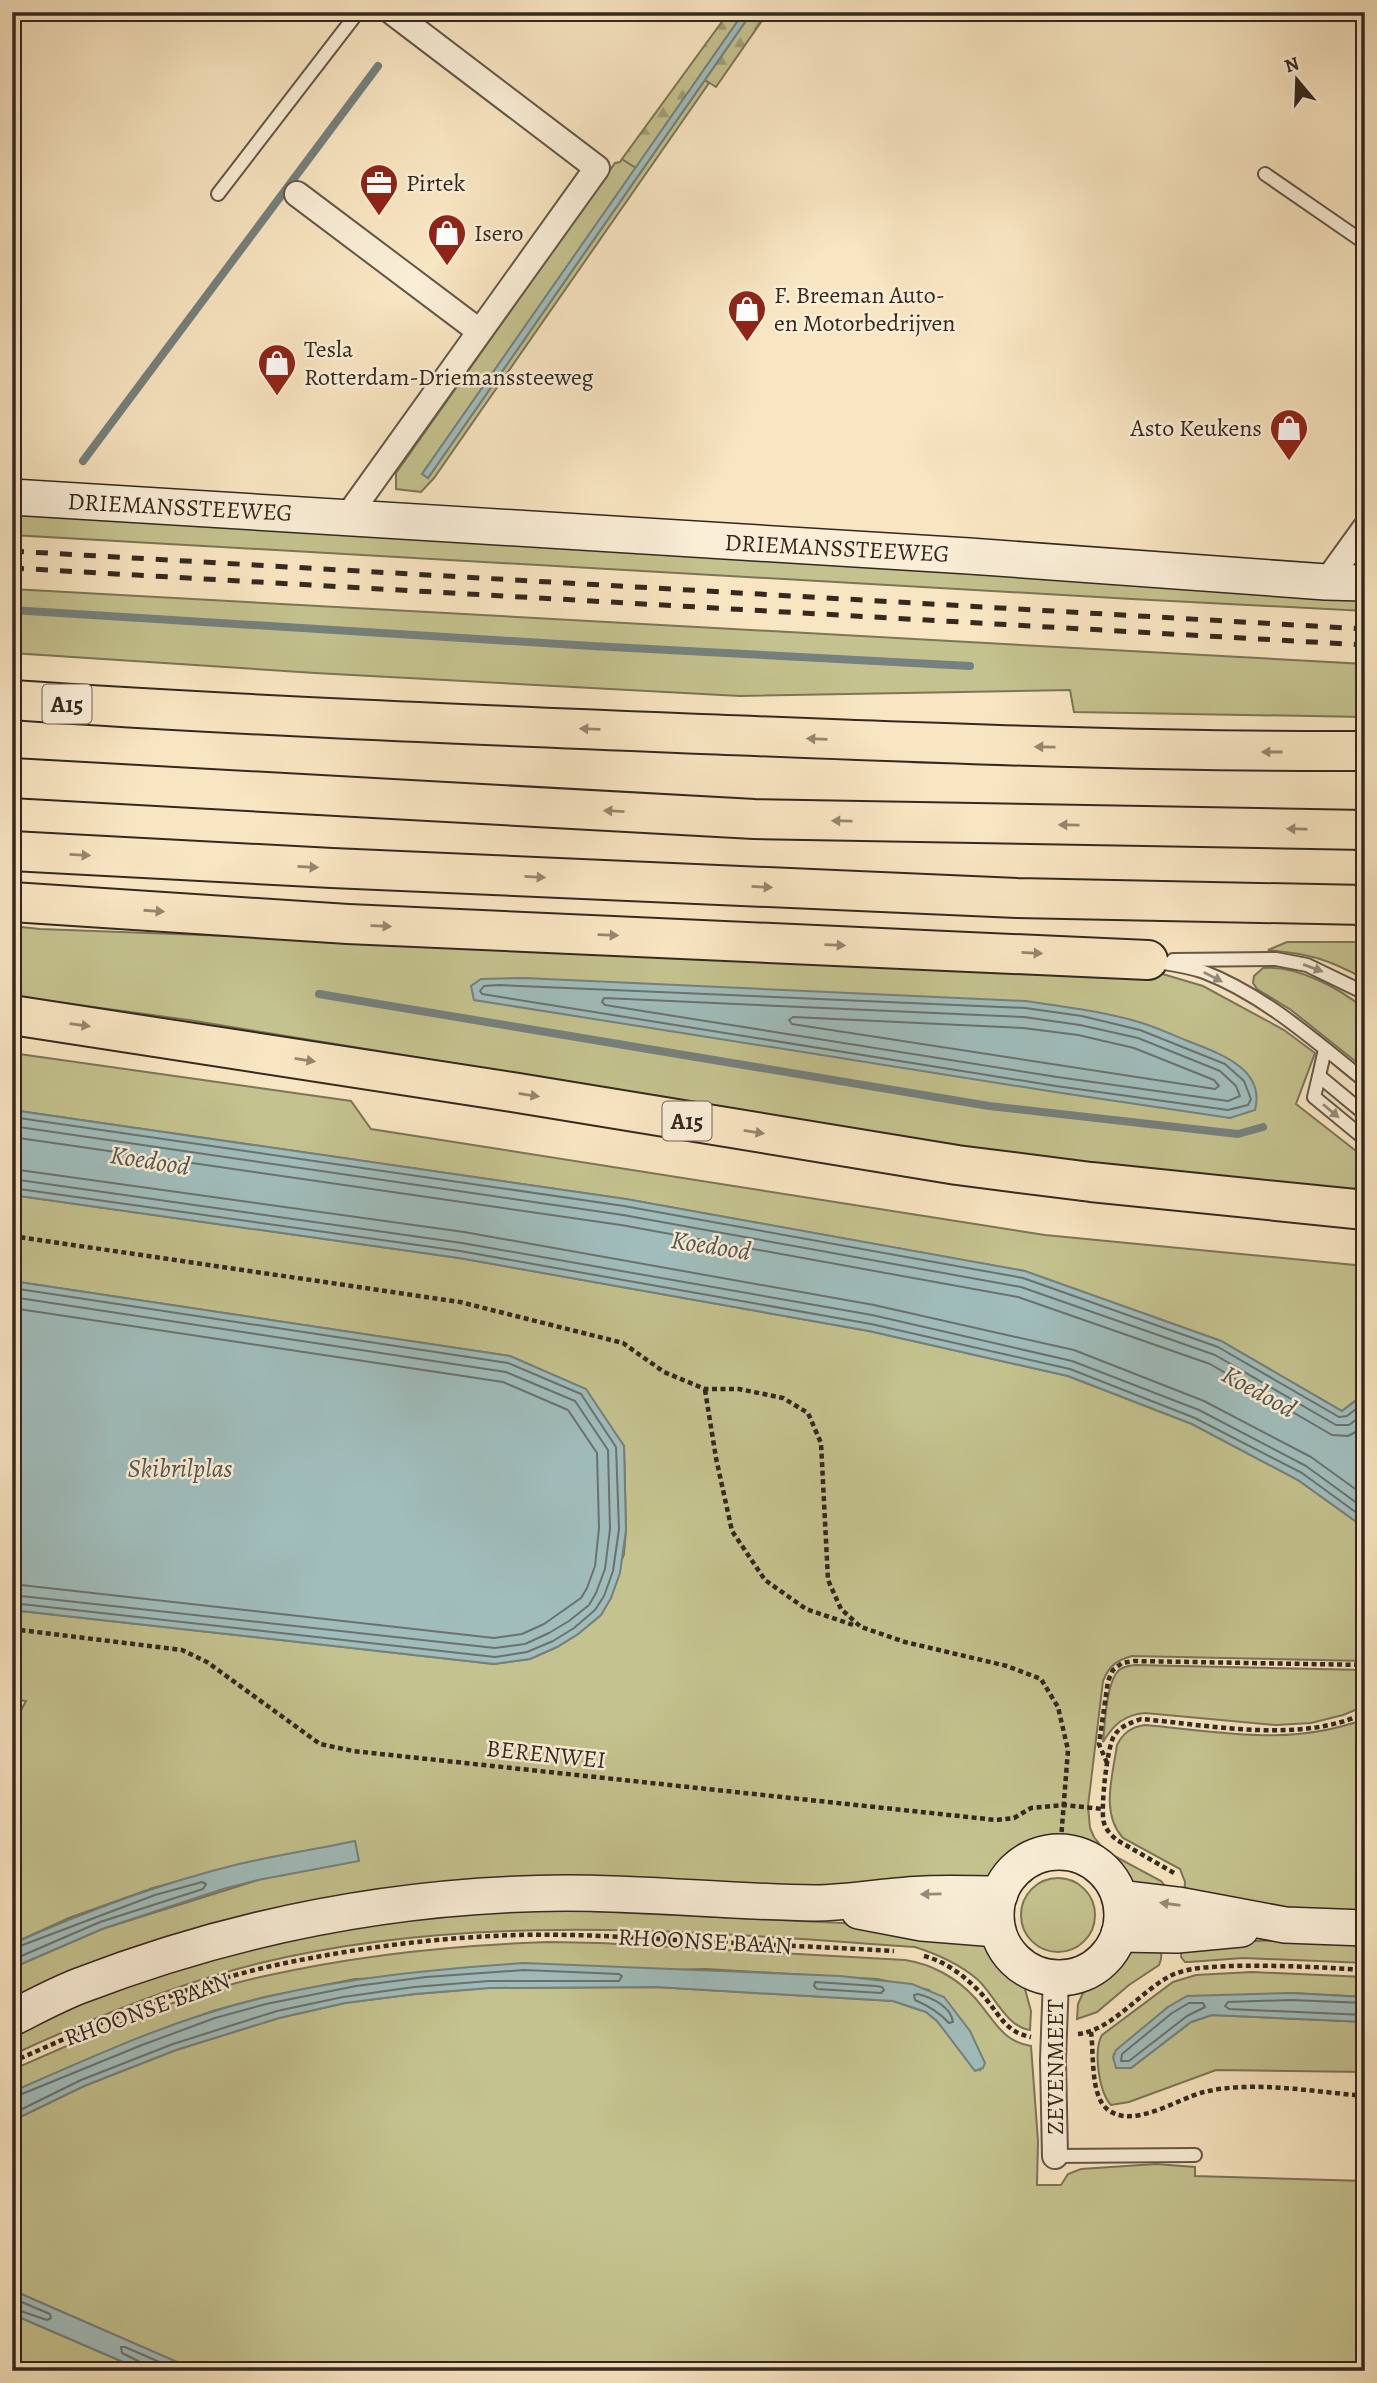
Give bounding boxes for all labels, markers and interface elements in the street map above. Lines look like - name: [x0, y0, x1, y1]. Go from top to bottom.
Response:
- north arrow: [1262, 46, 1332, 116]
- text: N: [1281, 50, 1303, 79]
- office icon: Pirtek: [358, 162, 400, 217]
- place label: Pirtek: [406, 167, 466, 199]
- shop icon: Isero: [426, 212, 468, 267]
- place label: Isero: [474, 217, 524, 249]
- place label: F. Breeman Auto- en Motorbedrijven: [774, 279, 956, 339]
- shop icon: F. Breeman Auto- en Motorbedrijven: [726, 288, 768, 343]
- place label: Tesla Rotterdam-Driemanssteeweg: [304, 333, 594, 393]
- shop icon: Tesla Rotterdam-Driemanssteeweg: [256, 342, 298, 397]
- shop icon: Asto Keukens: [1268, 407, 1310, 462]
- place label: Asto Keukens: [1130, 412, 1262, 444]
- street label: DRIEMANSSTEEWEG: [67, 485, 293, 529]
- street label: DRIEMANSSTEEWEG: [724, 526, 950, 570]
- road number: A15: [42, 684, 92, 724]
- one-way arrow: [579, 724, 601, 735]
- one-way arrow: [806, 733, 828, 744]
- one-way arrow: [1033, 742, 1055, 753]
- one-way arrow: [1261, 746, 1283, 758]
- one-way arrow: [603, 806, 625, 817]
- one-way arrow: [830, 815, 852, 826]
- one-way arrow: [1058, 819, 1080, 830]
- one-way arrow: [1285, 823, 1307, 834]
- one-way arrow: [70, 849, 92, 860]
- one-way arrow: [297, 861, 319, 872]
- one-way arrow: [524, 872, 546, 883]
- one-way arrow: [751, 882, 773, 893]
- one-way arrow: [143, 906, 165, 917]
- one-way arrow: [370, 920, 392, 931]
- one-way arrow: [597, 930, 619, 941]
- one-way arrow: [825, 939, 847, 950]
- one-way arrow: [1021, 948, 1043, 959]
- one-way arrow: [1302, 963, 1323, 974]
- one-way arrow: [1204, 970, 1224, 982]
- one-way arrow: [69, 1020, 91, 1031]
- one-way arrow: [294, 1054, 316, 1065]
- one-way arrow: [518, 1090, 540, 1101]
- road number: A15: [662, 1102, 712, 1140]
- one-way arrow: [1323, 1103, 1340, 1118]
- one-way arrow: [743, 1127, 765, 1138]
- water label: Koedood: [108, 1137, 192, 1184]
- water label: Koedood: [669, 1222, 753, 1269]
- water label: Koedood: [1215, 1357, 1302, 1426]
- water label: Skibrilplas: [128, 1451, 233, 1486]
- street label: BERENWEI: [485, 1732, 607, 1776]
- one-way arrow: [920, 1888, 942, 1900]
- one-way arrow: [1159, 1899, 1181, 1910]
- street label: RHOONSE BAAN: [617, 1920, 793, 1962]
- street label: RHOONSE BAAN: [60, 1964, 234, 2054]
- street label: ZEVENMEET: [1039, 1999, 1071, 2135]

